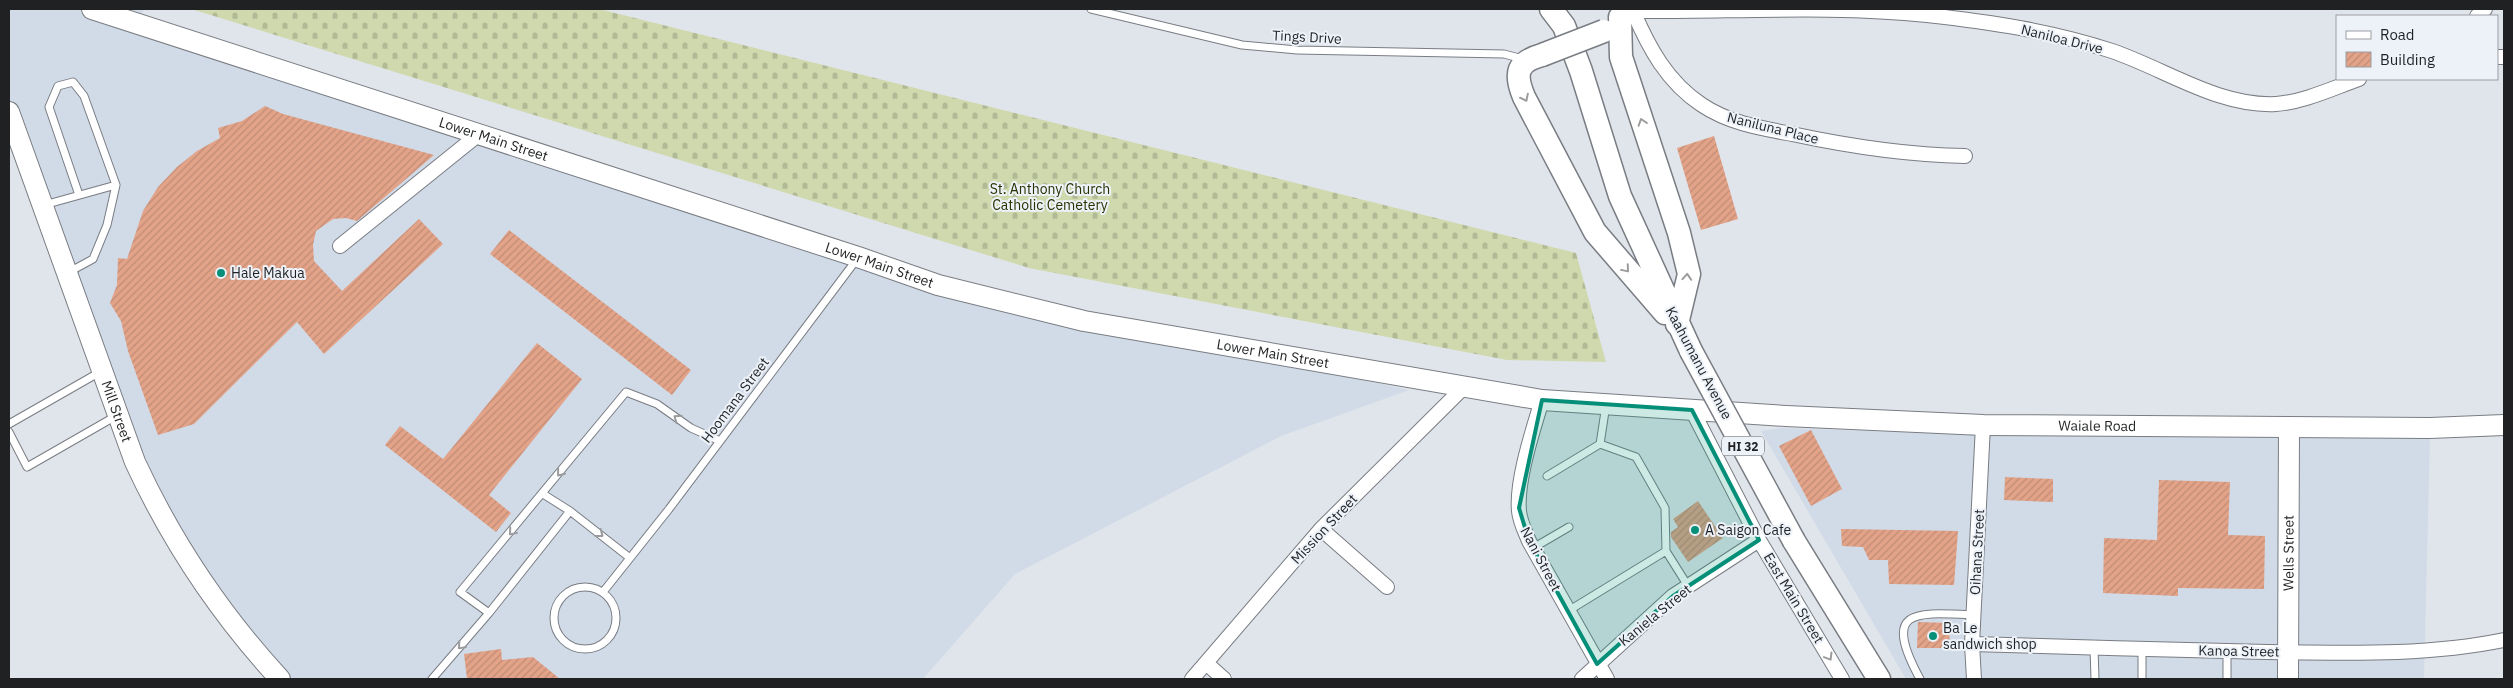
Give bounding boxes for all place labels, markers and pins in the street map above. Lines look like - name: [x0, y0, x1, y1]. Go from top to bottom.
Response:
- place label: Hale Makua: [231, 264, 305, 282]
- marker: Hale Makua: [215, 267, 227, 279]
- place label: A Saigon Cafe: [1705, 521, 1791, 539]
- marker: A Saigon Cafe: [1689, 524, 1701, 536]
- place label: Ba Le sandwich shop: [1943, 619, 2037, 653]
- marker: Ba Le sandwich shop: [1927, 630, 1939, 642]

